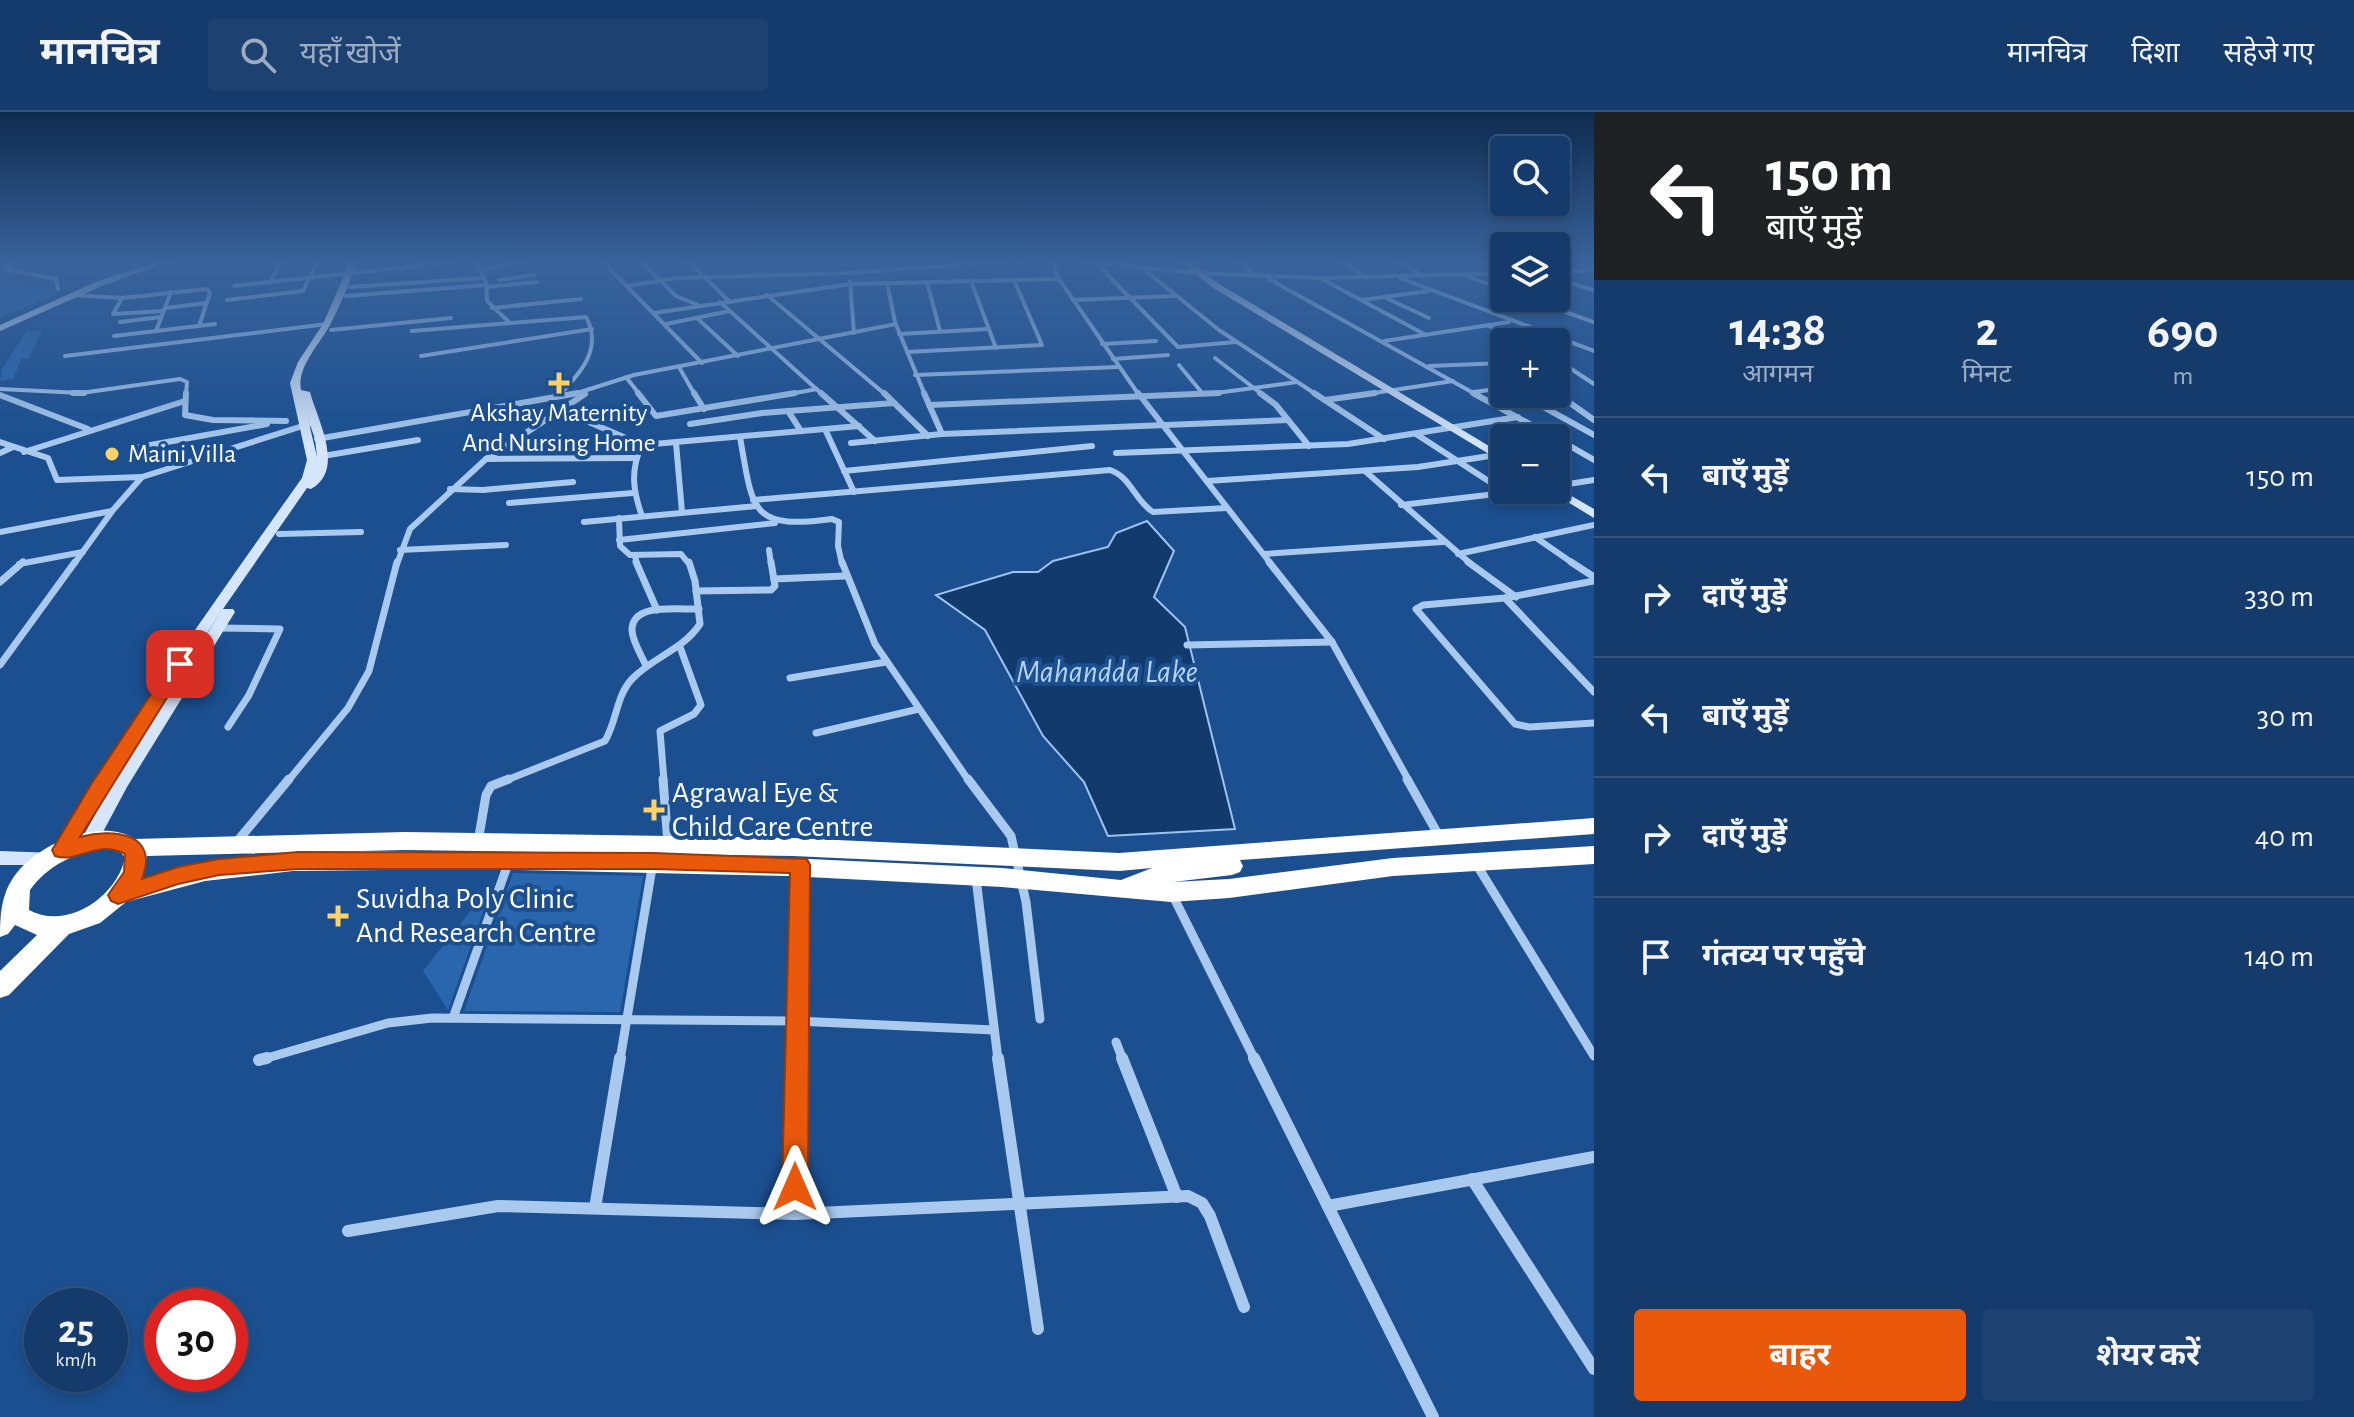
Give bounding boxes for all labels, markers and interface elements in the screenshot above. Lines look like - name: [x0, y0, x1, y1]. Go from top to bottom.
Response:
- search box: [208, 19, 768, 91]
- icon: search: [236, 33, 280, 77]
- text: मानचित्र: [40, 34, 160, 72]
- text: यहाँ खोजें: [300, 39, 400, 69]
- text: मानचित्र: [2007, 40, 2087, 68]
- text: दिशा: [2131, 40, 2180, 68]
- text: सहेजे गए: [2224, 40, 2314, 68]
- map controls: [1490, 136, 1570, 504]
- button: search: [1490, 136, 1570, 216]
- icon: left: [1634, 144, 1738, 248]
- text: 150 m: [1766, 145, 1893, 201]
- text: बाएँ मुड़ें: [1766, 210, 1863, 246]
- button: layers: [1490, 232, 1570, 312]
- text: 14:38: [1730, 307, 1826, 355]
- text: 2: [1975, 307, 1998, 355]
- text: 690: [2147, 309, 2219, 357]
- button: +: [1490, 328, 1570, 408]
- text: आगमन: [1742, 361, 1813, 387]
- text: मिनट: [1962, 361, 2012, 387]
- text: m: [2172, 363, 2193, 389]
- marker: Akshay Maternity And Nursing Home: [548, 372, 570, 394]
- place label: Akshay Maternity And Nursing Home: [462, 400, 656, 456]
- button: −: [1490, 424, 1570, 504]
- place label: Maini Villa: [128, 441, 236, 467]
- marker: Maini Villa: [103, 445, 121, 463]
- icon: left: [1634, 455, 1678, 499]
- text: बाएँ मुड़ें: [1702, 461, 1789, 491]
- text: 150 m: [2246, 462, 2314, 492]
- icon: right: [1634, 575, 1678, 619]
- text: दाएँ मुड़ें: [1702, 581, 1787, 611]
- text: 330 m: [2244, 582, 2314, 612]
- pin: [146, 630, 214, 698]
- icon: arrive: [158, 642, 202, 686]
- water label: Mahandda Lake: [1016, 656, 1198, 688]
- icon: left: [1634, 695, 1678, 739]
- text: बाएँ मुड़ें: [1702, 701, 1789, 731]
- text: 30 m: [2257, 702, 2314, 732]
- place label: Agrawal Eye & Child Care Centre: [672, 778, 873, 842]
- marker: Agrawal Eye & Child Care Centre: [643, 799, 665, 821]
- icon: right: [1634, 815, 1678, 859]
- text: दाएँ मुड़ें: [1702, 821, 1787, 851]
- text: 40 m: [2255, 822, 2314, 852]
- place label: Suvidha Poly Clinic And Research Centre: [356, 884, 596, 948]
- marker: Suvidha Poly Clinic And Research Centre: [327, 905, 349, 927]
- icon: arrive: [1634, 935, 1678, 979]
- text: गंतव्य पर पहुँचे: [1702, 941, 1865, 971]
- text: 140 m: [2244, 942, 2314, 972]
- position arrow: [753, 1145, 837, 1229]
- speed limit sign: 30: [144, 1288, 248, 1392]
- button: बाहर: [1634, 1309, 1966, 1401]
- button: शेयर करें: [1982, 1309, 2314, 1401]
- text: 25: [58, 1310, 94, 1350]
- text: km/h: [55, 1350, 97, 1370]

